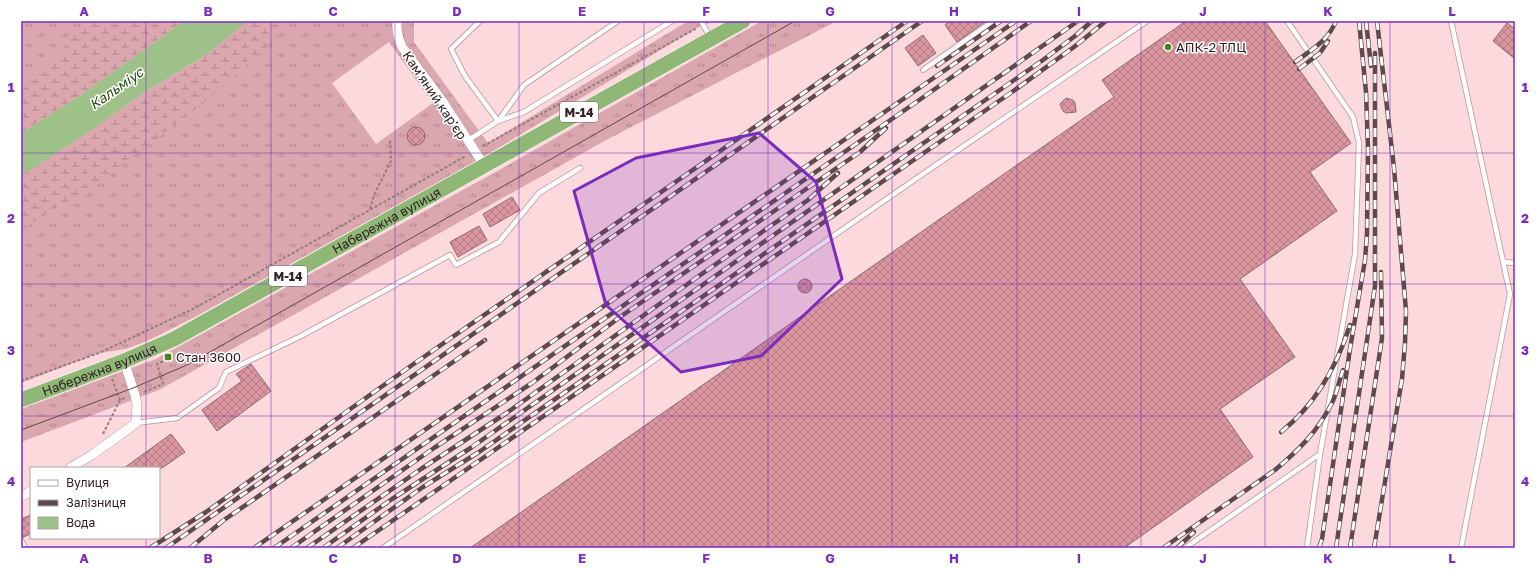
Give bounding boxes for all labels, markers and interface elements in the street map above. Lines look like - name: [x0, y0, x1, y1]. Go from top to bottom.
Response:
- text: A: [79, 3, 89, 19]
- text: B: [203, 3, 213, 19]
- text: C: [328, 3, 338, 19]
- text: D: [452, 3, 462, 19]
- text: E: [578, 3, 586, 19]
- text: F: [702, 3, 710, 19]
- text: G: [825, 3, 835, 19]
- text: H: [949, 3, 959, 19]
- text: I: [1077, 3, 1081, 19]
- text: J: [1199, 3, 1207, 19]
- text: K: [1323, 3, 1333, 19]
- text: L: [1448, 3, 1456, 19]
- place label: АПК-2 ТЛЦ: [1176, 39, 1246, 55]
- marker: АПК-2 ТЛЦ: [1163, 42, 1173, 52]
- street label: Кам'яний кар'єр: [399, 48, 471, 142]
- water label: Кальміус: [86, 62, 147, 113]
- text: 1: [8, 79, 15, 95]
- text: 1: [1522, 79, 1529, 95]
- road number: М-14: [560, 102, 598, 122]
- street label: Набережна вулиця: [329, 184, 444, 257]
- text: 2: [7, 210, 15, 226]
- text: 2: [1521, 210, 1529, 226]
- road number: М-14: [269, 266, 307, 286]
- street label: Набережна вулиця: [40, 340, 159, 399]
- text: 3: [7, 342, 15, 358]
- text: 3: [1521, 342, 1529, 358]
- place label: Стан 3600: [176, 349, 241, 365]
- marker: Стан 3600: [163, 352, 173, 362]
- legend: [30, 467, 160, 539]
- text: 4: [7, 473, 15, 489]
- text: 4: [1521, 473, 1529, 489]
- text: Вулиця: [66, 475, 109, 490]
- text: Залізниця: [66, 495, 126, 510]
- text: Вода: [66, 515, 95, 530]
- text: A: [79, 550, 89, 566]
- text: B: [203, 550, 213, 566]
- text: C: [328, 550, 338, 566]
- text: D: [452, 550, 462, 566]
- text: E: [578, 550, 586, 566]
- text: F: [702, 550, 710, 566]
- text: G: [825, 550, 835, 566]
- text: H: [949, 550, 959, 566]
- text: I: [1077, 550, 1081, 566]
- text: J: [1199, 550, 1207, 566]
- text: K: [1323, 550, 1333, 566]
- text: L: [1448, 550, 1456, 566]

